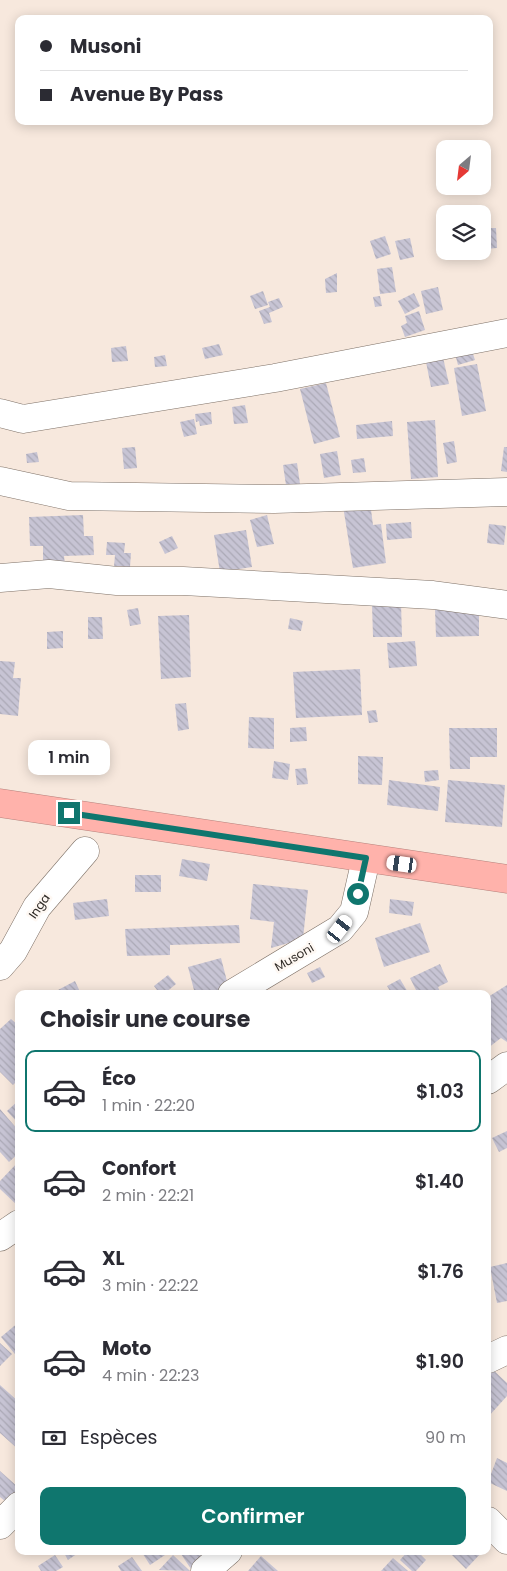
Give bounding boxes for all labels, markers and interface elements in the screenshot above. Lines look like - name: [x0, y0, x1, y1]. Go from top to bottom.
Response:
- text: Musoni: [70, 33, 141, 60]
- text: Avenue By Pass: [70, 81, 223, 108]
- north arrow: [436, 140, 491, 195]
- map controls: [436, 140, 491, 260]
- button: layers: [436, 205, 491, 260]
- callout: 1 min: [28, 740, 110, 776]
- text: 1 min: [48, 746, 90, 769]
- route end: [58, 802, 80, 824]
- car: [386, 854, 417, 874]
- route start: [347, 883, 369, 905]
- street label: Inga: [24, 890, 54, 922]
- car: [324, 913, 355, 945]
- street label: Musoni: [271, 939, 317, 975]
- text: Choisir une course: [40, 1004, 250, 1035]
- text: Éco: [102, 1065, 136, 1092]
- icon: car: [42, 1069, 87, 1114]
- text: $1.03: [416, 1078, 464, 1105]
- text: 1 min · 22:20: [102, 1094, 195, 1117]
- text: Confort: [102, 1155, 176, 1182]
- icon: car: [42, 1159, 87, 1204]
- text: $1.40: [415, 1168, 464, 1195]
- text: 2 min · 22:21: [102, 1184, 194, 1207]
- text: XL: [102, 1245, 125, 1272]
- icon: car: [42, 1249, 87, 1294]
- text: $1.76: [417, 1258, 464, 1285]
- text: 3 min · 22:22: [102, 1274, 199, 1297]
- text: Moto: [102, 1335, 151, 1362]
- icon: car: [42, 1339, 87, 1384]
- text: $1.90: [416, 1348, 464, 1375]
- text: 4 min · 22:23: [102, 1364, 199, 1387]
- icon: cash: [40, 1424, 68, 1452]
- text: Espèces: [80, 1424, 158, 1451]
- text: 90 m: [425, 1426, 466, 1449]
- button: Confirmer: [40, 1487, 466, 1545]

